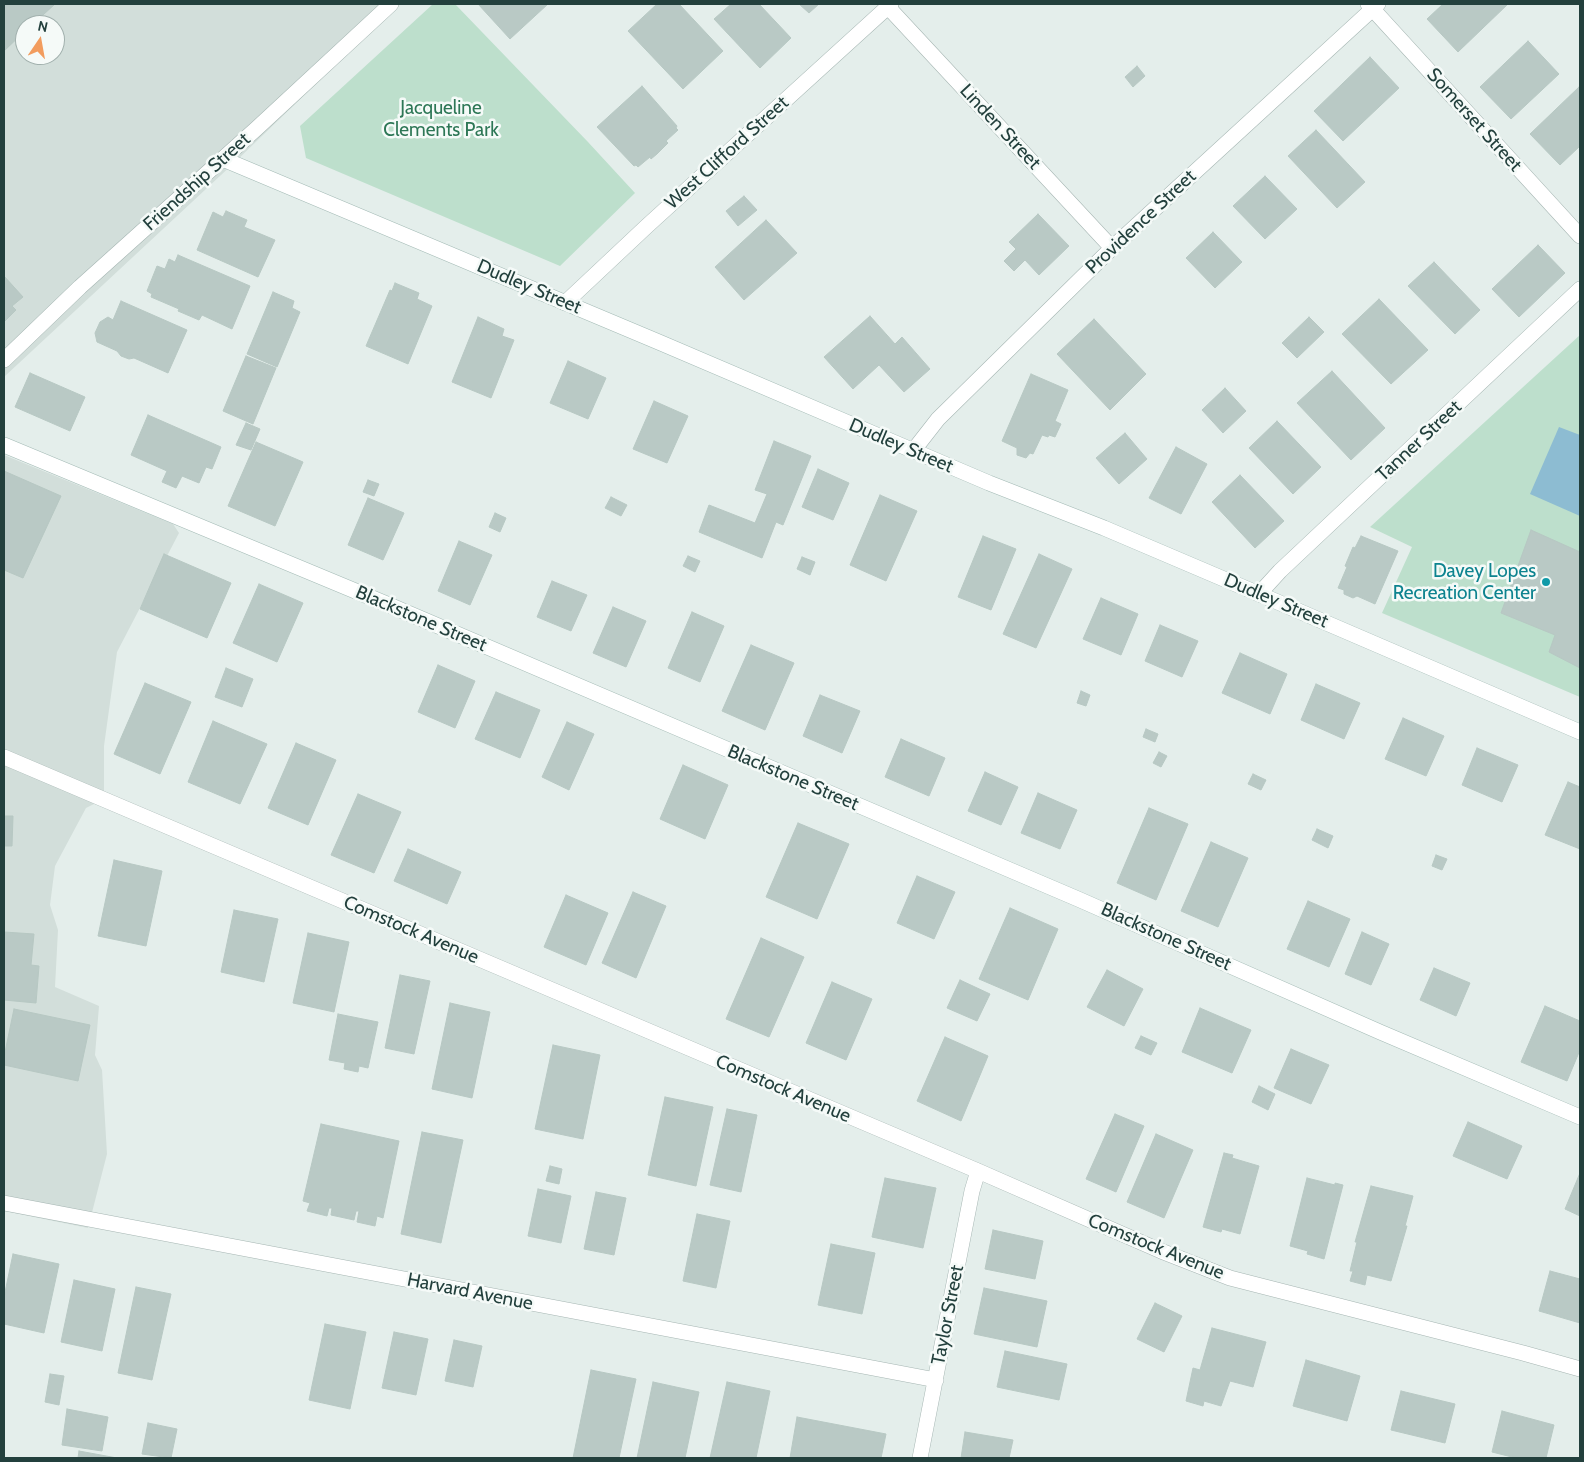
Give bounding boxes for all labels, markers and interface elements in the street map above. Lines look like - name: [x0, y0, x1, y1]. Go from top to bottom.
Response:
- north arrow: [15, 15, 65, 65]
- text: N: [36, 16, 50, 36]
- street label: Somerset Street: [1422, 64, 1526, 176]
- street label: Linden Street: [955, 80, 1045, 174]
- street label: West Clifford Street: [661, 92, 793, 214]
- park label: Jacqueline Clements Park: [383, 97, 499, 141]
- street label: Friendship Street: [139, 128, 255, 236]
- street label: Providence Street: [1081, 165, 1201, 279]
- street label: Dudley Street: [473, 255, 585, 319]
- street label: Tanner Street: [1372, 396, 1466, 486]
- street label: Dudley Street: [845, 414, 957, 478]
- place label: Davey Lopes Recreation Center: [1393, 560, 1536, 604]
- street label: Dudley Street: [1220, 569, 1332, 633]
- marker: Davey Lopes Recreation Center: [1540, 576, 1552, 588]
- street label: Blackstone Street: [352, 581, 490, 657]
- street label: Blackstone Street: [724, 740, 862, 816]
- street label: Comstock Avenue: [340, 891, 482, 969]
- street label: Blackstone Street: [1097, 898, 1235, 976]
- street label: Comstock Avenue: [712, 1050, 854, 1128]
- street label: Comstock Avenue: [1085, 1209, 1227, 1285]
- street label: Taylor Street: [927, 1263, 969, 1367]
- street label: Harvard Avenue: [405, 1269, 535, 1315]

